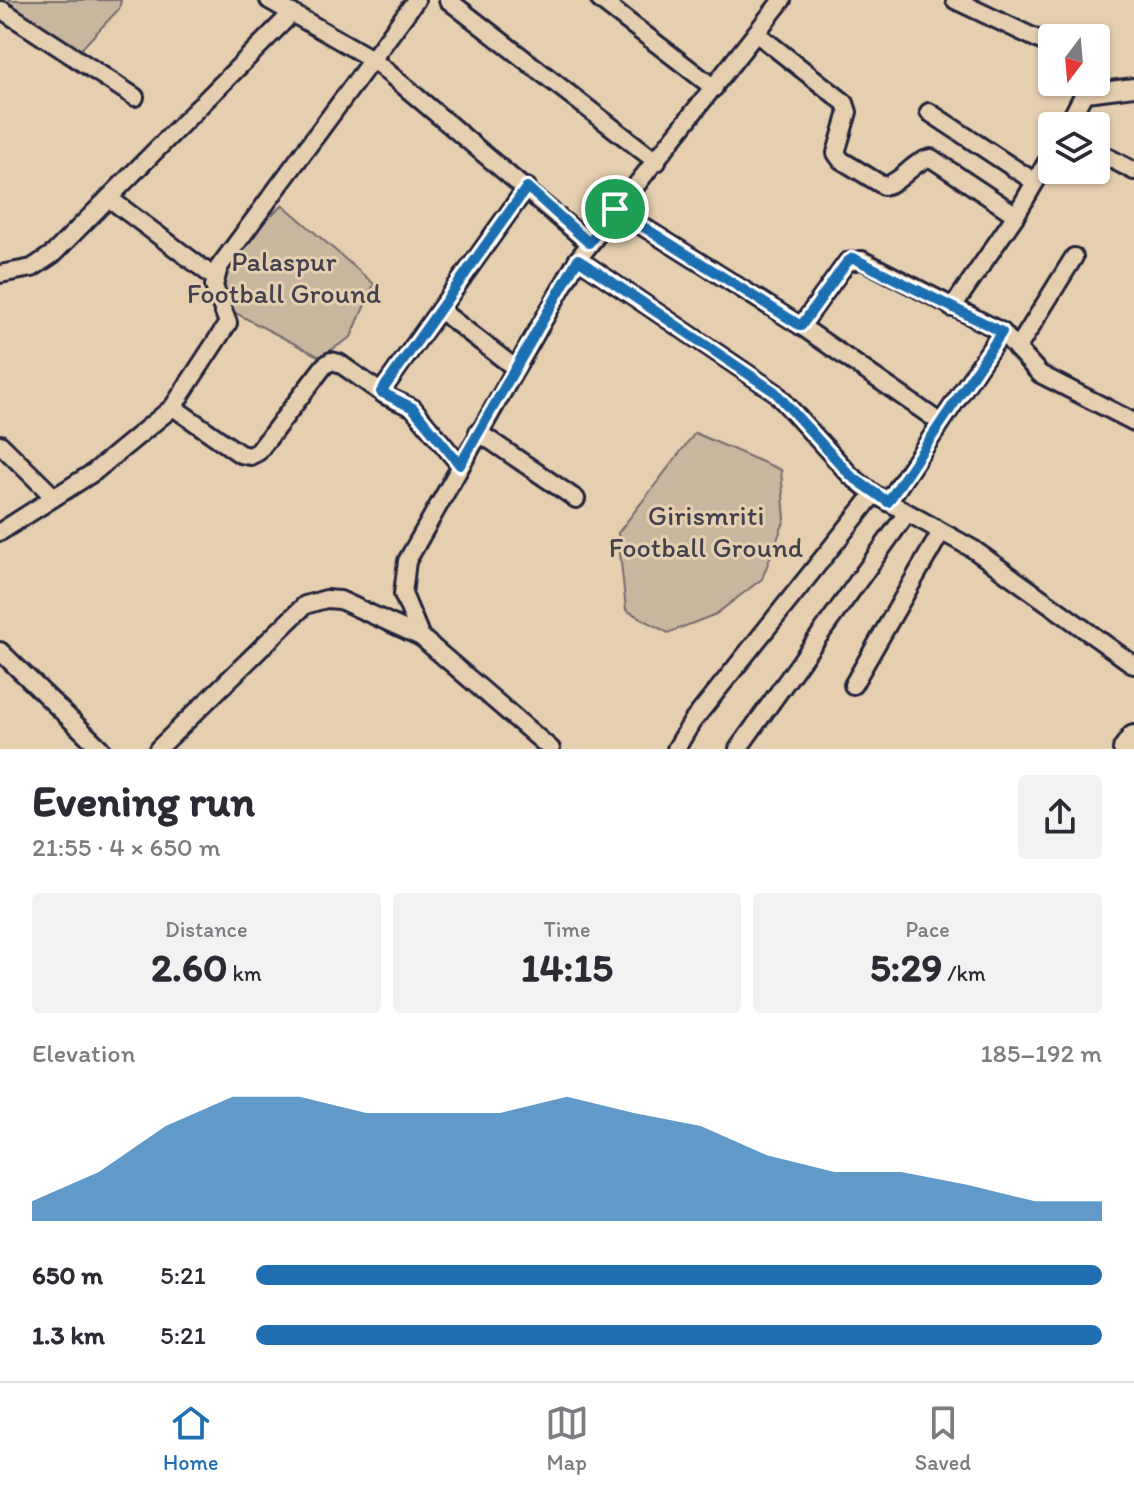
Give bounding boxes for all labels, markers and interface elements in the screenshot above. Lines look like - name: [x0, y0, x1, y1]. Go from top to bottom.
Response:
- north arrow: [1038, 24, 1110, 96]
- map controls: [1038, 24, 1110, 184]
- button: layers: [1038, 112, 1110, 184]
- pin: [581, 175, 649, 243]
- icon: arrive: [593, 187, 637, 231]
- park label: Palaspur Football Ground: [187, 244, 382, 310]
- park label: Girismriti Football Ground: [609, 498, 804, 564]
- text: Evening run: [32, 774, 255, 827]
- button: share: [1018, 775, 1102, 859]
- text: 21:55 · 4 × 650 m: [32, 831, 221, 863]
- text: Distance: [165, 916, 248, 943]
- text: Time: [544, 916, 590, 943]
- text: Pace: [906, 916, 950, 943]
- text: 2.60: [151, 943, 228, 991]
- text: 14:15: [521, 943, 613, 991]
- text: 5:29: [870, 943, 942, 991]
- text: km: [228, 960, 262, 987]
- text: /km: [942, 960, 986, 987]
- text: Elevation: [32, 1037, 135, 1069]
- text: 185–192 m: [980, 1037, 1102, 1069]
- text: 650 m: [32, 1259, 103, 1291]
- text: 5:21: [160, 1259, 206, 1291]
- text: 1.3 km: [32, 1319, 105, 1351]
- text: 5:21: [160, 1319, 206, 1351]
- tab: Home: [163, 1401, 219, 1476]
- tab: Map: [545, 1401, 589, 1476]
- tab: Saved: [915, 1401, 971, 1476]

